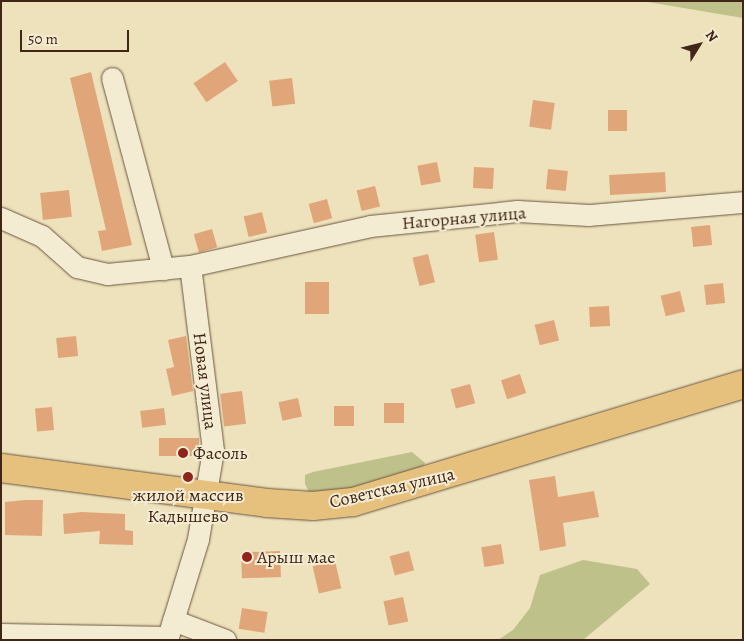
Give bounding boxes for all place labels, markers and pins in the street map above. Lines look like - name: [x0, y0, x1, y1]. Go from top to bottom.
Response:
- place label: Фасоль: [193, 442, 247, 464]
- marker: Фасоль: [177, 447, 189, 459]
- marker: жилой массив Кадышево: [182, 471, 194, 483]
- place label: жилой массив Кадышево: [132, 485, 244, 528]
- place label: Арыш мае: [257, 546, 335, 568]
- marker: Арыш мае: [241, 551, 253, 563]

